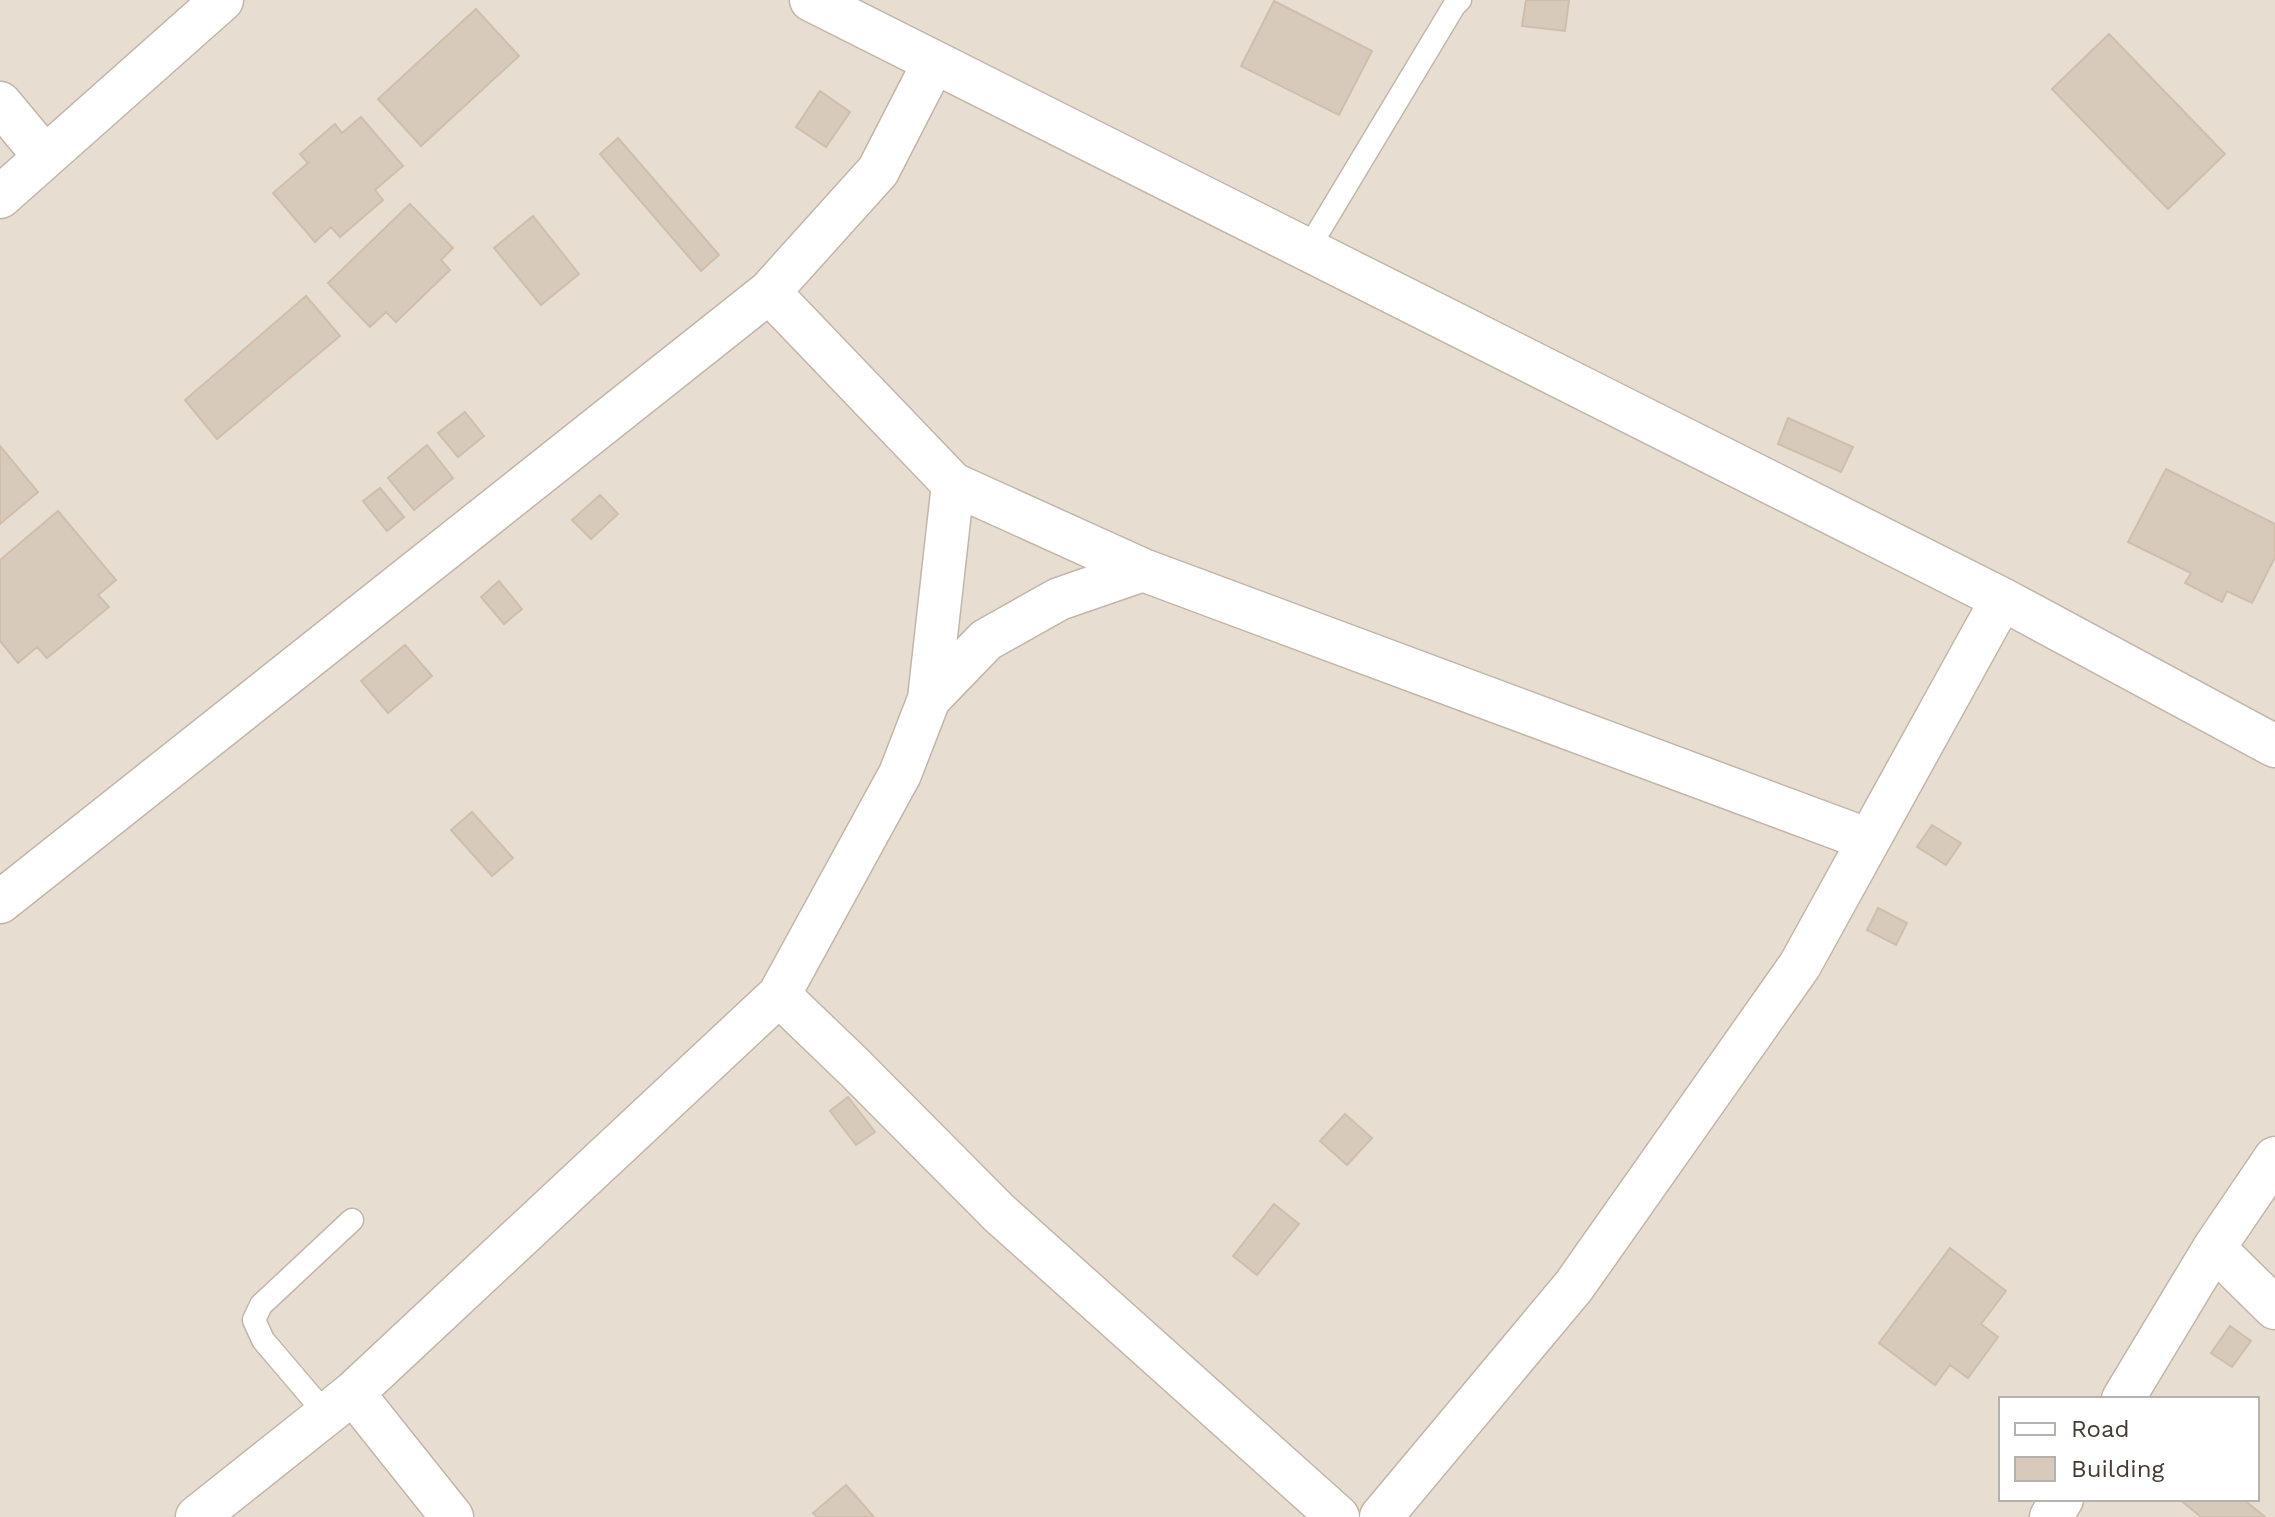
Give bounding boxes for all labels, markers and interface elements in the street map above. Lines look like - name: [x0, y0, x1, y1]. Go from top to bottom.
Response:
- legend: [1999, 1397, 2259, 1501]
- text: Road: [2071, 1415, 2130, 1443]
- text: Building: [2071, 1455, 2164, 1483]

